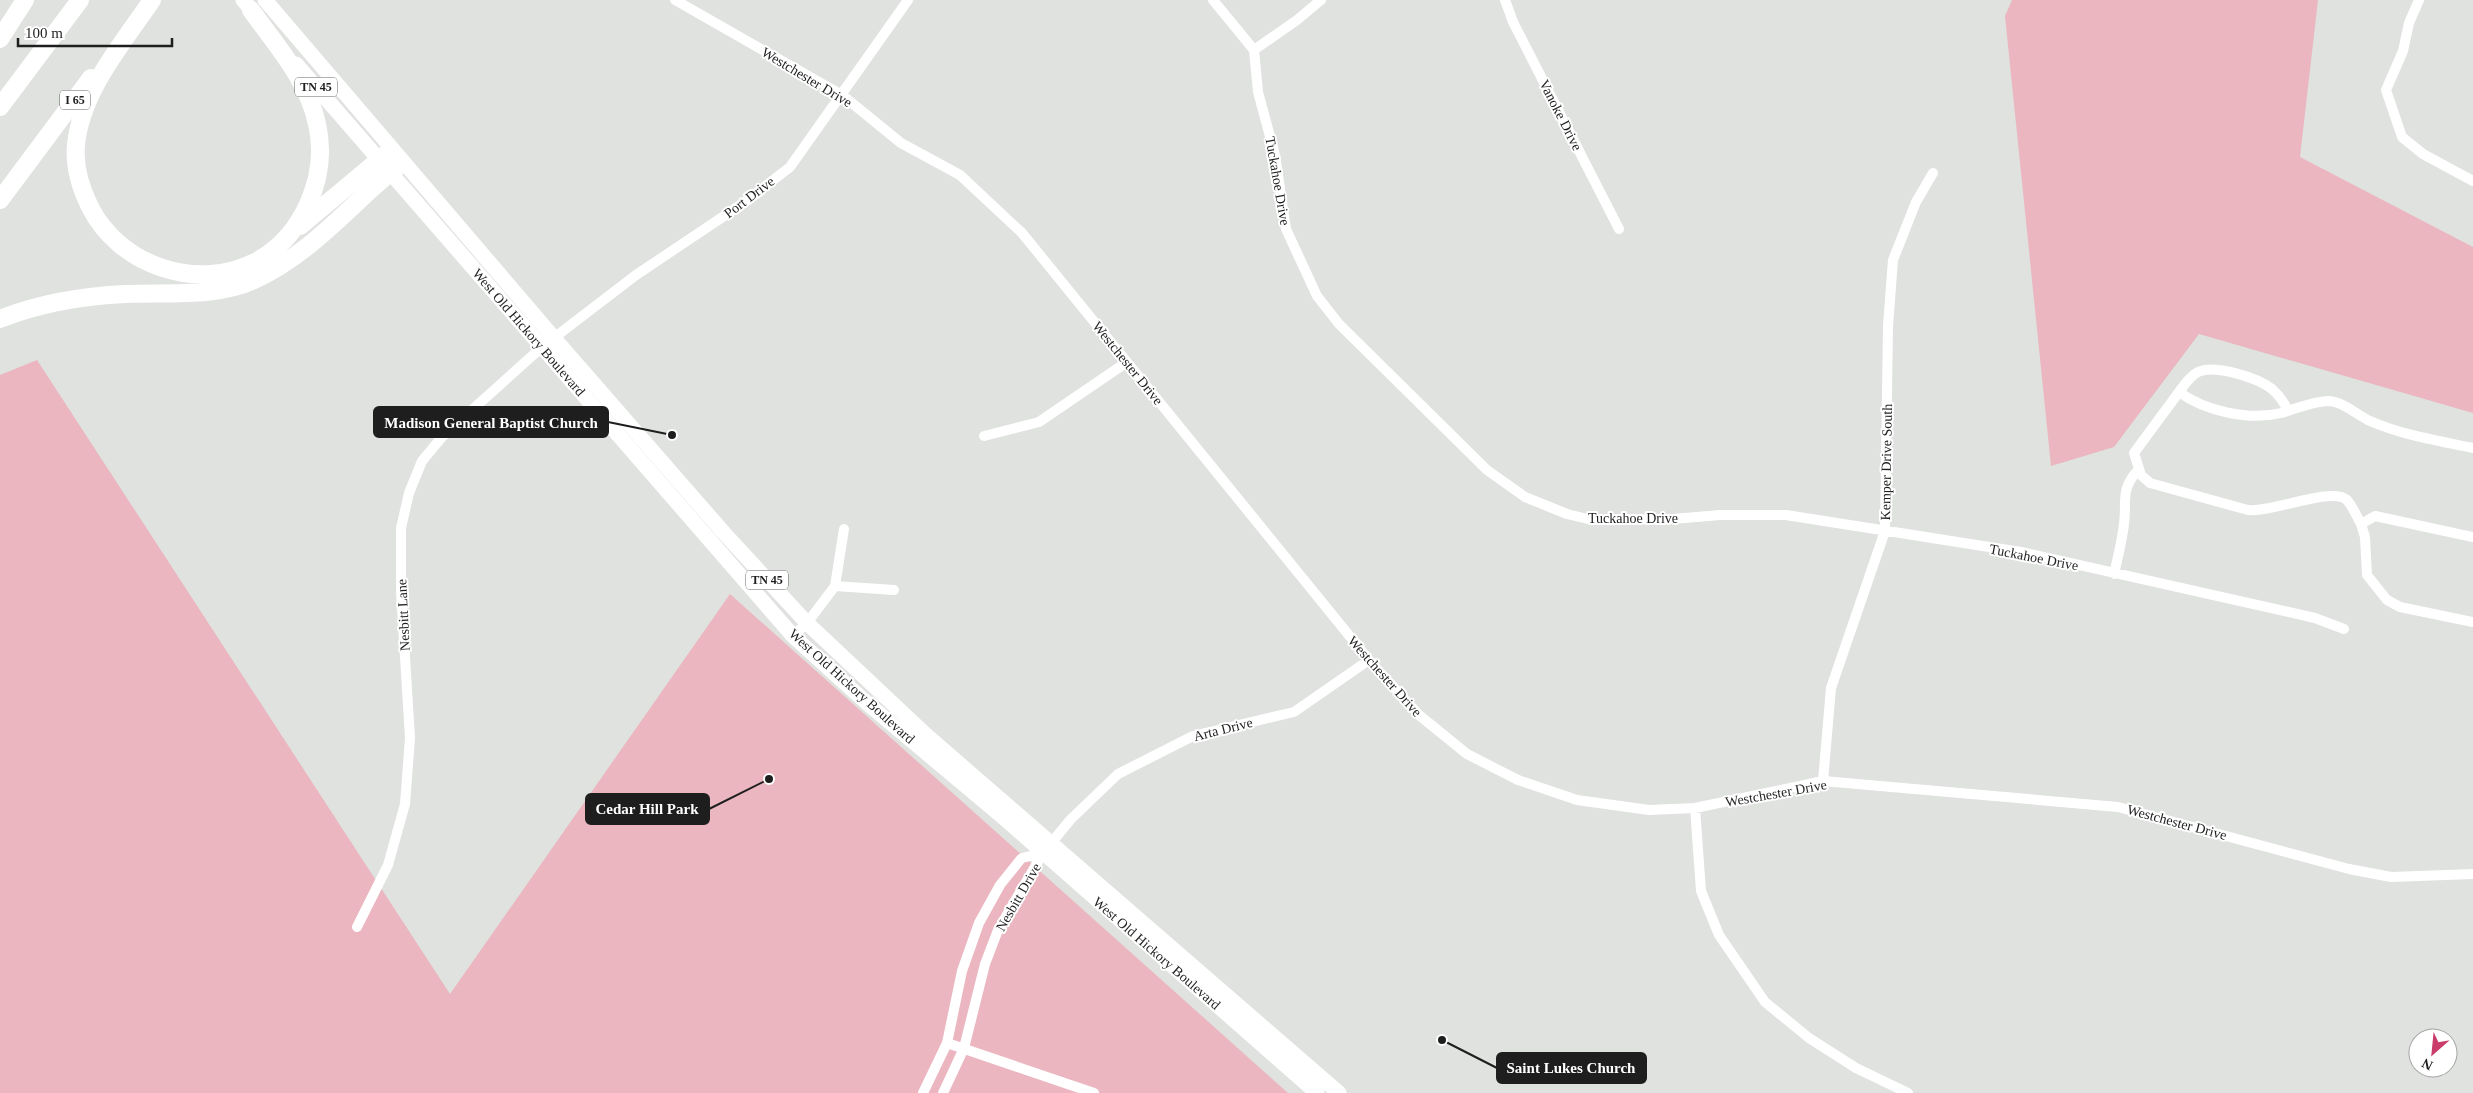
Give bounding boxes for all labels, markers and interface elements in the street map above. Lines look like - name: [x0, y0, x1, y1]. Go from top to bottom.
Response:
- scale bar: [18, 15, 171, 47]
- text: 100 m: [25, 25, 63, 41]
- street label: Westchester Drive: [759, 45, 855, 110]
- road number: TN 45: [295, 77, 337, 96]
- street label: Vanoke Drive: [1536, 77, 1585, 153]
- road number: I 65: [60, 90, 90, 110]
- street label: Tuckahoe Drive: [1262, 135, 1293, 227]
- street label: Port Drive: [721, 174, 777, 221]
- street label: West Old Hickory Boulevard: [469, 266, 588, 399]
- street label: Westchester Drive: [1089, 319, 1166, 408]
- street label: Kemper Drive South: [1878, 404, 1895, 520]
- callout: Madison General Baptist Church: [374, 407, 608, 437]
- text: Madison General Baptist Church: [384, 415, 598, 431]
- street label: Tuckahoe Drive: [1588, 511, 1678, 526]
- street label: Tuckahoe Drive: [1988, 542, 2080, 573]
- road number: TN 45: [746, 570, 788, 590]
- street label: Nesbitt Lane: [394, 579, 413, 651]
- street label: West Old Hickory Boulevard: [786, 626, 917, 747]
- street label: Westchester Drive: [1345, 633, 1425, 720]
- street label: Arta Drive: [1192, 715, 1254, 744]
- street label: Westchester Drive: [1724, 777, 1828, 810]
- callout: Cedar Hill Park: [586, 794, 709, 824]
- text: Cedar Hill Park: [595, 801, 699, 817]
- street label: Westchester Drive: [2125, 802, 2228, 843]
- street label: Nesbitt Drive: [993, 861, 1044, 934]
- street label: West Old Hickory Boulevard: [1090, 894, 1223, 1013]
- north arrow: [2408, 1028, 2458, 1078]
- callout: Saint Lukes Church: [1497, 1053, 1646, 1083]
- text: N: [2419, 1055, 2435, 1073]
- text: Saint Lukes Church: [1507, 1060, 1636, 1076]

